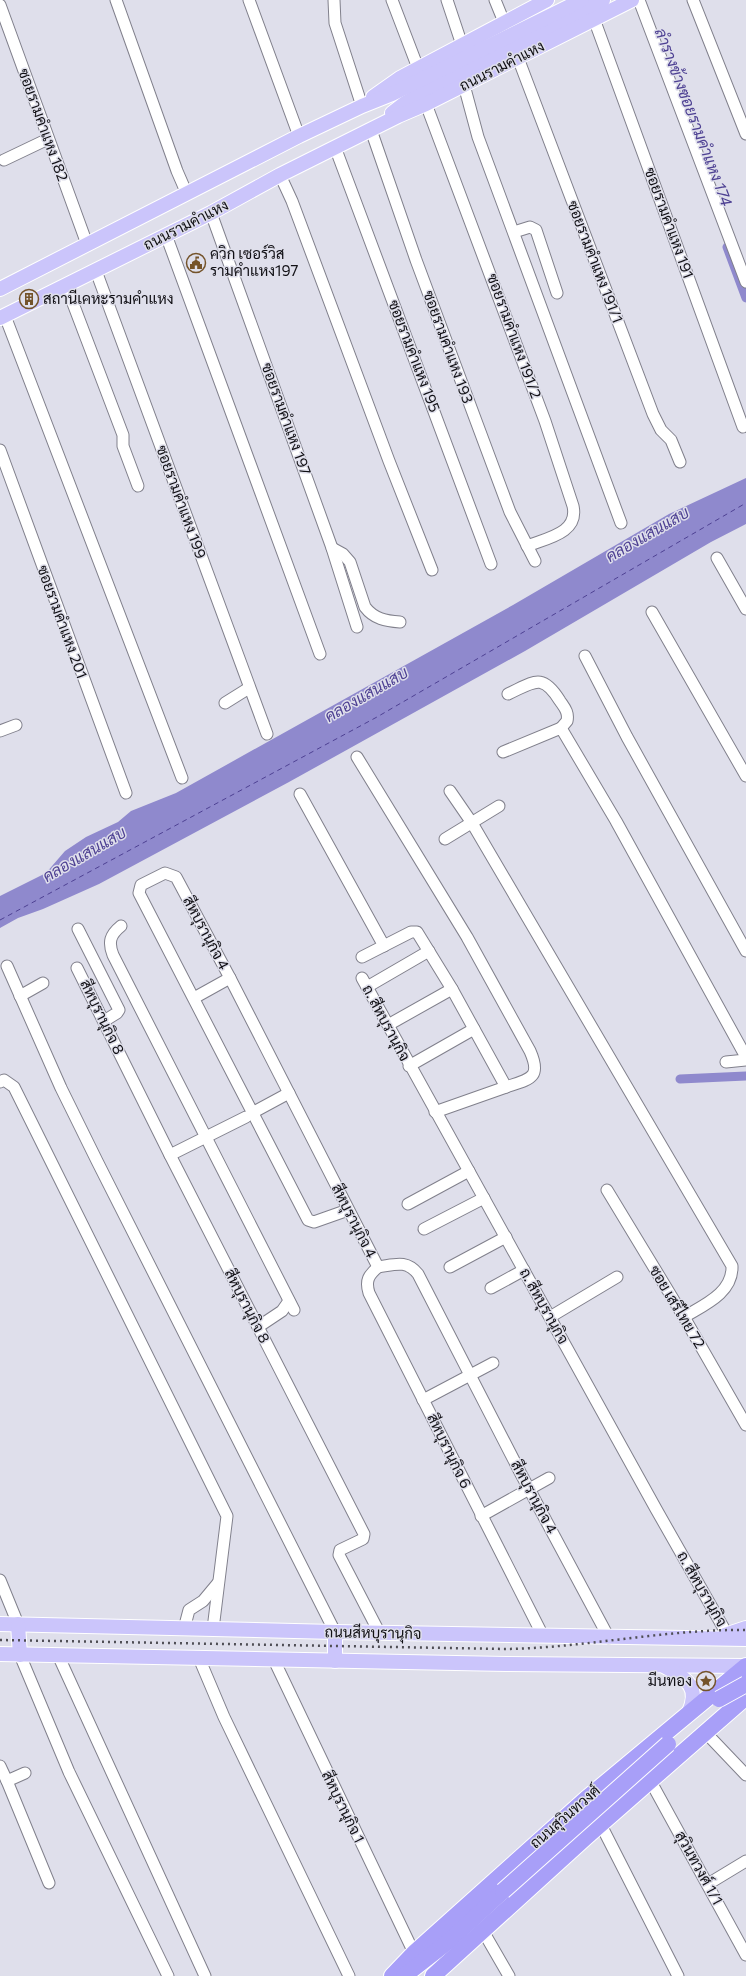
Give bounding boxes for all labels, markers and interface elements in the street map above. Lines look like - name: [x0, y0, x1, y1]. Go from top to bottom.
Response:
- water label: ลำรางข้างซอยรามคำแหง 174: [652, 25, 738, 209]
- street label: ถนนรามคำแหง: [456, 36, 547, 94]
- street label: ซอยรามคำแหง 182: [15, 66, 73, 183]
- street label: ซอยรามคำแหง 191: [642, 165, 698, 280]
- street label: ถนนรามคำแหง: [140, 195, 231, 253]
- street label: ซอยรามคำแหง 191/1: [564, 198, 628, 325]
- place label: ควิก เซอร์วิส รามคำแหง197: [210, 244, 299, 279]
- public building icon: ควิก เซอร์วิส รามคำแหง197: [185, 252, 207, 274]
- street label: ซอยรามคำแหง 191/2: [484, 271, 546, 401]
- building icon: สถานีเคหะรามคำแหง: [18, 288, 40, 310]
- street label: ซอยรามคำแหง 193: [420, 288, 478, 405]
- place label: สถานีเคหะรามคำแหง: [43, 289, 174, 307]
- street label: ซอยรามคำแหง 195: [385, 297, 445, 414]
- street label: ซอยรามคำแหง 197: [258, 360, 316, 477]
- street label: ซอยรามคำแหง 199: [153, 443, 211, 561]
- water label: คลองแสนแสบ: [602, 502, 692, 565]
- street label: ซอยรามคำแหง 201: [34, 563, 92, 681]
- water label: คลองแสนแสบ: [321, 662, 411, 725]
- water label: คลองแสนแสบ: [39, 822, 129, 885]
- street label: สีหบุรานุกิจ 4: [177, 893, 234, 974]
- street label: สีหบุรานุกิจ 8: [74, 976, 129, 1058]
- street label: ถ. สีหบุรานุกิจ: [357, 981, 415, 1065]
- street label: สีหบุรานุกิจ 4: [326, 1180, 381, 1262]
- street label: ซอย เสรีไทย 72: [646, 1262, 710, 1351]
- street label: ถ. สีหบุรานุกิจ: [514, 1264, 573, 1348]
- street label: สีหบุรานุกิจ 8: [219, 1265, 274, 1347]
- street label: สีหบุรานุกิจ 6: [421, 1410, 476, 1492]
- street label: สีหบุรานุกิจ 4: [505, 1457, 562, 1538]
- street label: ถ. สีหบุรานุกิจ: [671, 1548, 732, 1631]
- street label: ถนนสีหบุรานุกิจ: [324, 1622, 422, 1645]
- place icon: มีนทอง: [695, 1670, 717, 1692]
- place label: มีนทอง: [648, 1671, 692, 1689]
- street label: สีหบุรานุกิจ 1: [316, 1767, 369, 1847]
- street label: ถนนสุวินทวงศ์: [526, 1781, 605, 1854]
- street label: สุวินทวงศ์ 1/1: [670, 1827, 728, 1909]

